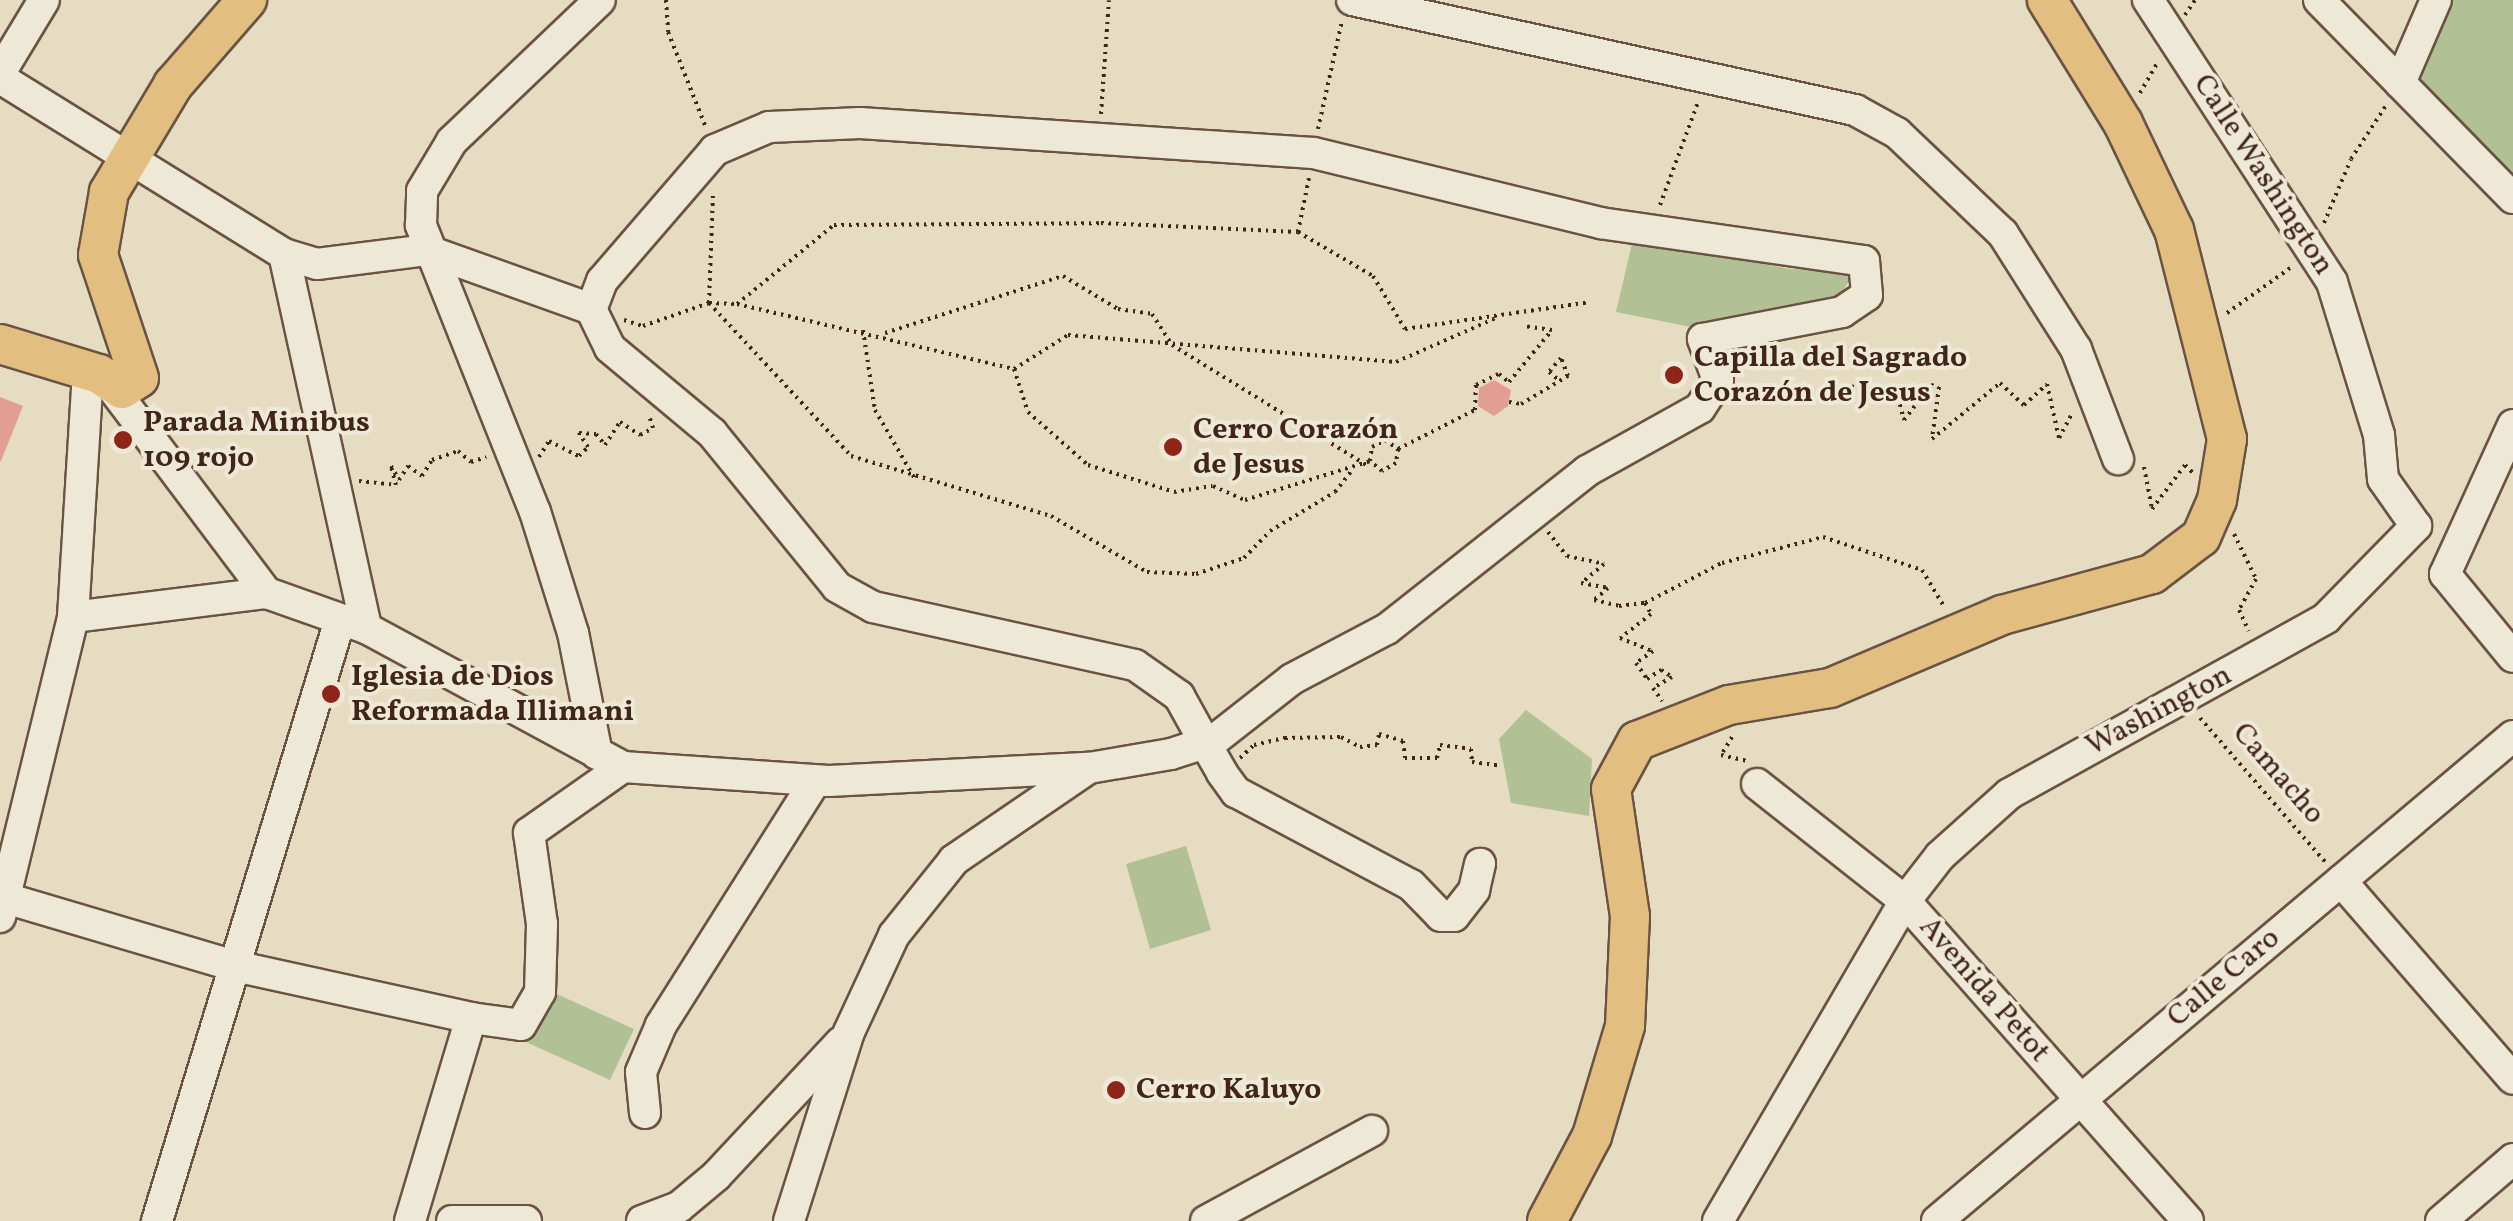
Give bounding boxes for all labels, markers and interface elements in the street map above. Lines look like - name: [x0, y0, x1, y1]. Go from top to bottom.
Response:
- street label: Calle Washington: [2185, 68, 2341, 282]
- place label: Capilla del Sagrado Corazón de Jesus: [1694, 340, 1967, 410]
- marker: Capilla del Sagrado Corazón de Jesus: [1663, 364, 1685, 386]
- place label: Parada Minibus 109 rojo: [143, 405, 370, 476]
- place label: Cerro Corazón de Jesus: [1193, 412, 1398, 482]
- marker: Parada Minibus 109 rojo: [112, 429, 134, 451]
- marker: Cerro Corazón de Jesus: [1162, 436, 1184, 458]
- street label: Washington: [2080, 658, 2238, 764]
- place label: Iglesia de Dios Reformada Illimani: [351, 659, 634, 730]
- marker: Iglesia de Dios Reformada Illimani: [320, 683, 342, 705]
- street label: Camacho: [2224, 716, 2332, 832]
- street label: Avenida Petot: [1911, 910, 2057, 1070]
- street label: Calle Caro: [2160, 921, 2288, 1035]
- place label: Cerro Kaluyo: [1136, 1072, 1322, 1108]
- marker: Cerro Kaluyo: [1105, 1079, 1127, 1101]

